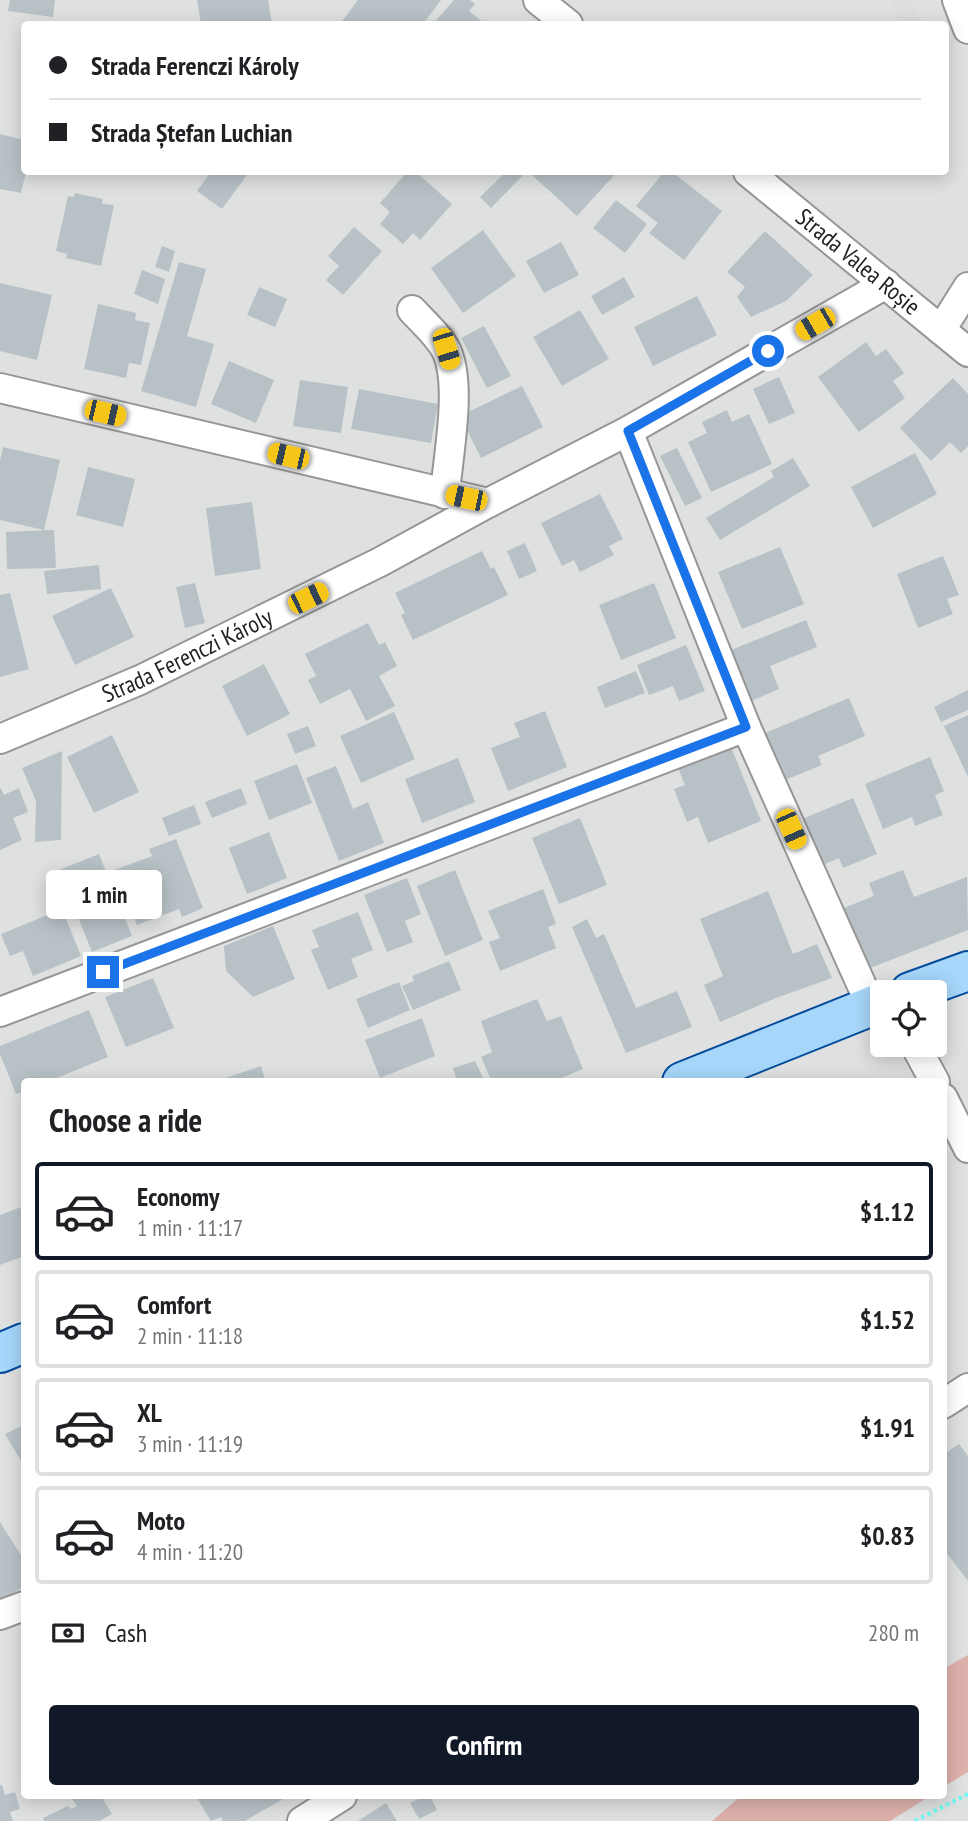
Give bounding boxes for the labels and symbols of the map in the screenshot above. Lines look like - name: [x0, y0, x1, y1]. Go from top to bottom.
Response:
- street label: Strada Valea Roșie: [790, 201, 927, 322]
- car: [792, 304, 839, 344]
- car: [430, 326, 463, 372]
- route start: [752, 335, 784, 367]
- car: [83, 398, 128, 428]
- car: [266, 441, 311, 471]
- car: [444, 483, 489, 513]
- car: [285, 579, 332, 617]
- street label: Strada Ferenczi Károly: [97, 601, 277, 709]
- car: [773, 806, 810, 852]
- callout: 1 min: [45, 870, 161, 920]
- route end: [87, 956, 119, 988]

